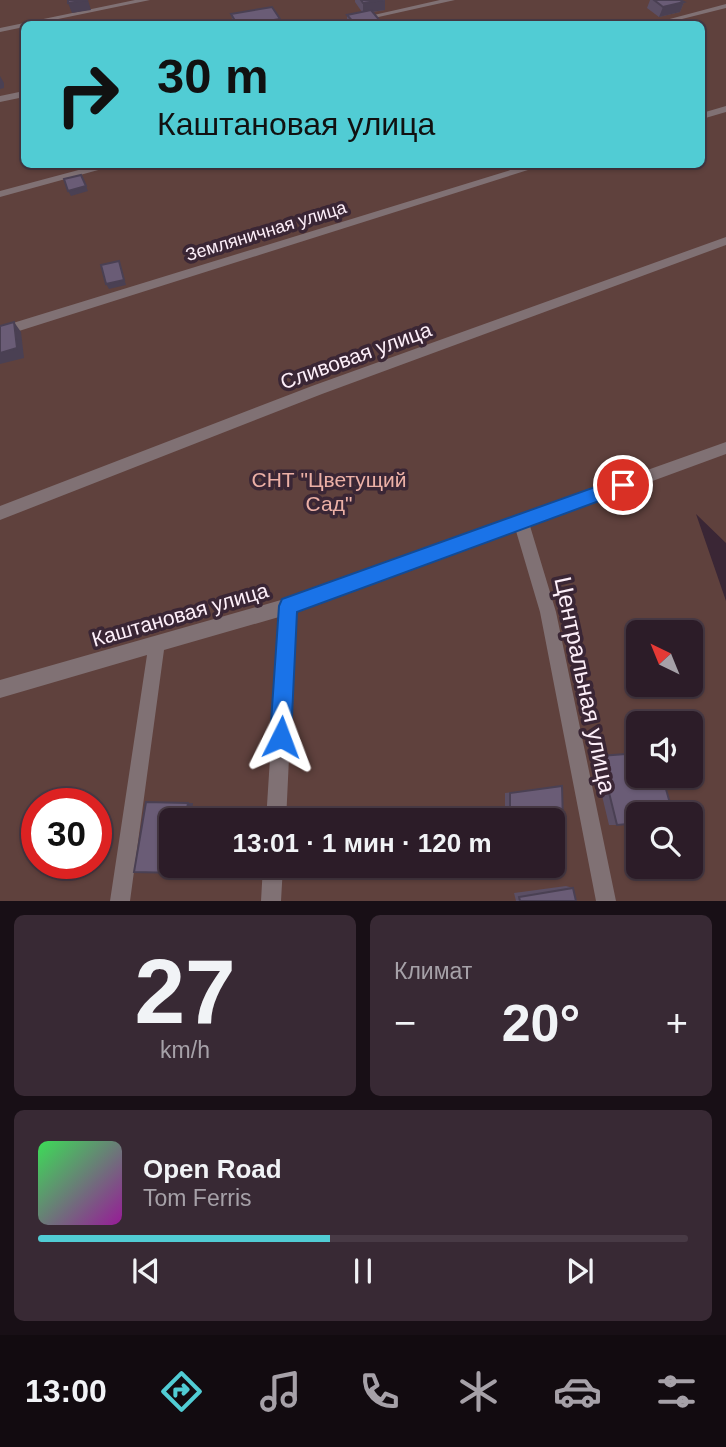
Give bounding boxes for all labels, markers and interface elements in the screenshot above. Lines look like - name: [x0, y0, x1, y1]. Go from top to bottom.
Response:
- icon: right: [42, 49, 133, 140]
- text: 30 m: [157, 49, 269, 103]
- text: Каштановая улица: [157, 106, 435, 142]
- street label: Земляничная улица: [183, 197, 350, 265]
- street label: Сливовая улица: [277, 317, 435, 394]
- pin: [593, 455, 653, 515]
- icon: arrive: [604, 466, 642, 504]
- park label: СНТ "Цветущий Сад": [252, 468, 406, 515]
- street label: Центральная улица: [549, 574, 622, 796]
- street label: Каштановая улица: [89, 578, 271, 651]
- north arrow: [626, 620, 704, 696]
- map controls: [626, 620, 703, 879]
- position arrow: [244, 700, 318, 774]
- button: sound: [626, 711, 703, 788]
- speed limit sign: 30: [21, 788, 112, 879]
- button: search: [626, 802, 703, 879]
- text: 13:01 · 1 мин · 120 m: [232, 828, 492, 858]
- text: 27: [134, 941, 236, 1042]
- text: Климат: [394, 958, 472, 984]
- text: 20°: [502, 994, 580, 1052]
- text: −: [394, 1002, 416, 1044]
- text: +: [666, 1002, 688, 1044]
- text: km/h: [160, 1037, 210, 1063]
- text: Open Road: [143, 1154, 282, 1184]
- text: Tom Ferris: [143, 1185, 252, 1211]
- icon: previous: [127, 1252, 165, 1290]
- icon: pause: [344, 1252, 382, 1290]
- icon: next: [561, 1252, 599, 1290]
- icon: directions: [157, 1367, 206, 1416]
- icon: music: [256, 1367, 305, 1416]
- icon: phone: [355, 1367, 404, 1416]
- icon: climate: [454, 1367, 503, 1416]
- icon: car: [553, 1367, 602, 1416]
- icon: filters: [652, 1367, 701, 1416]
- text: 13:00: [25, 1373, 107, 1409]

